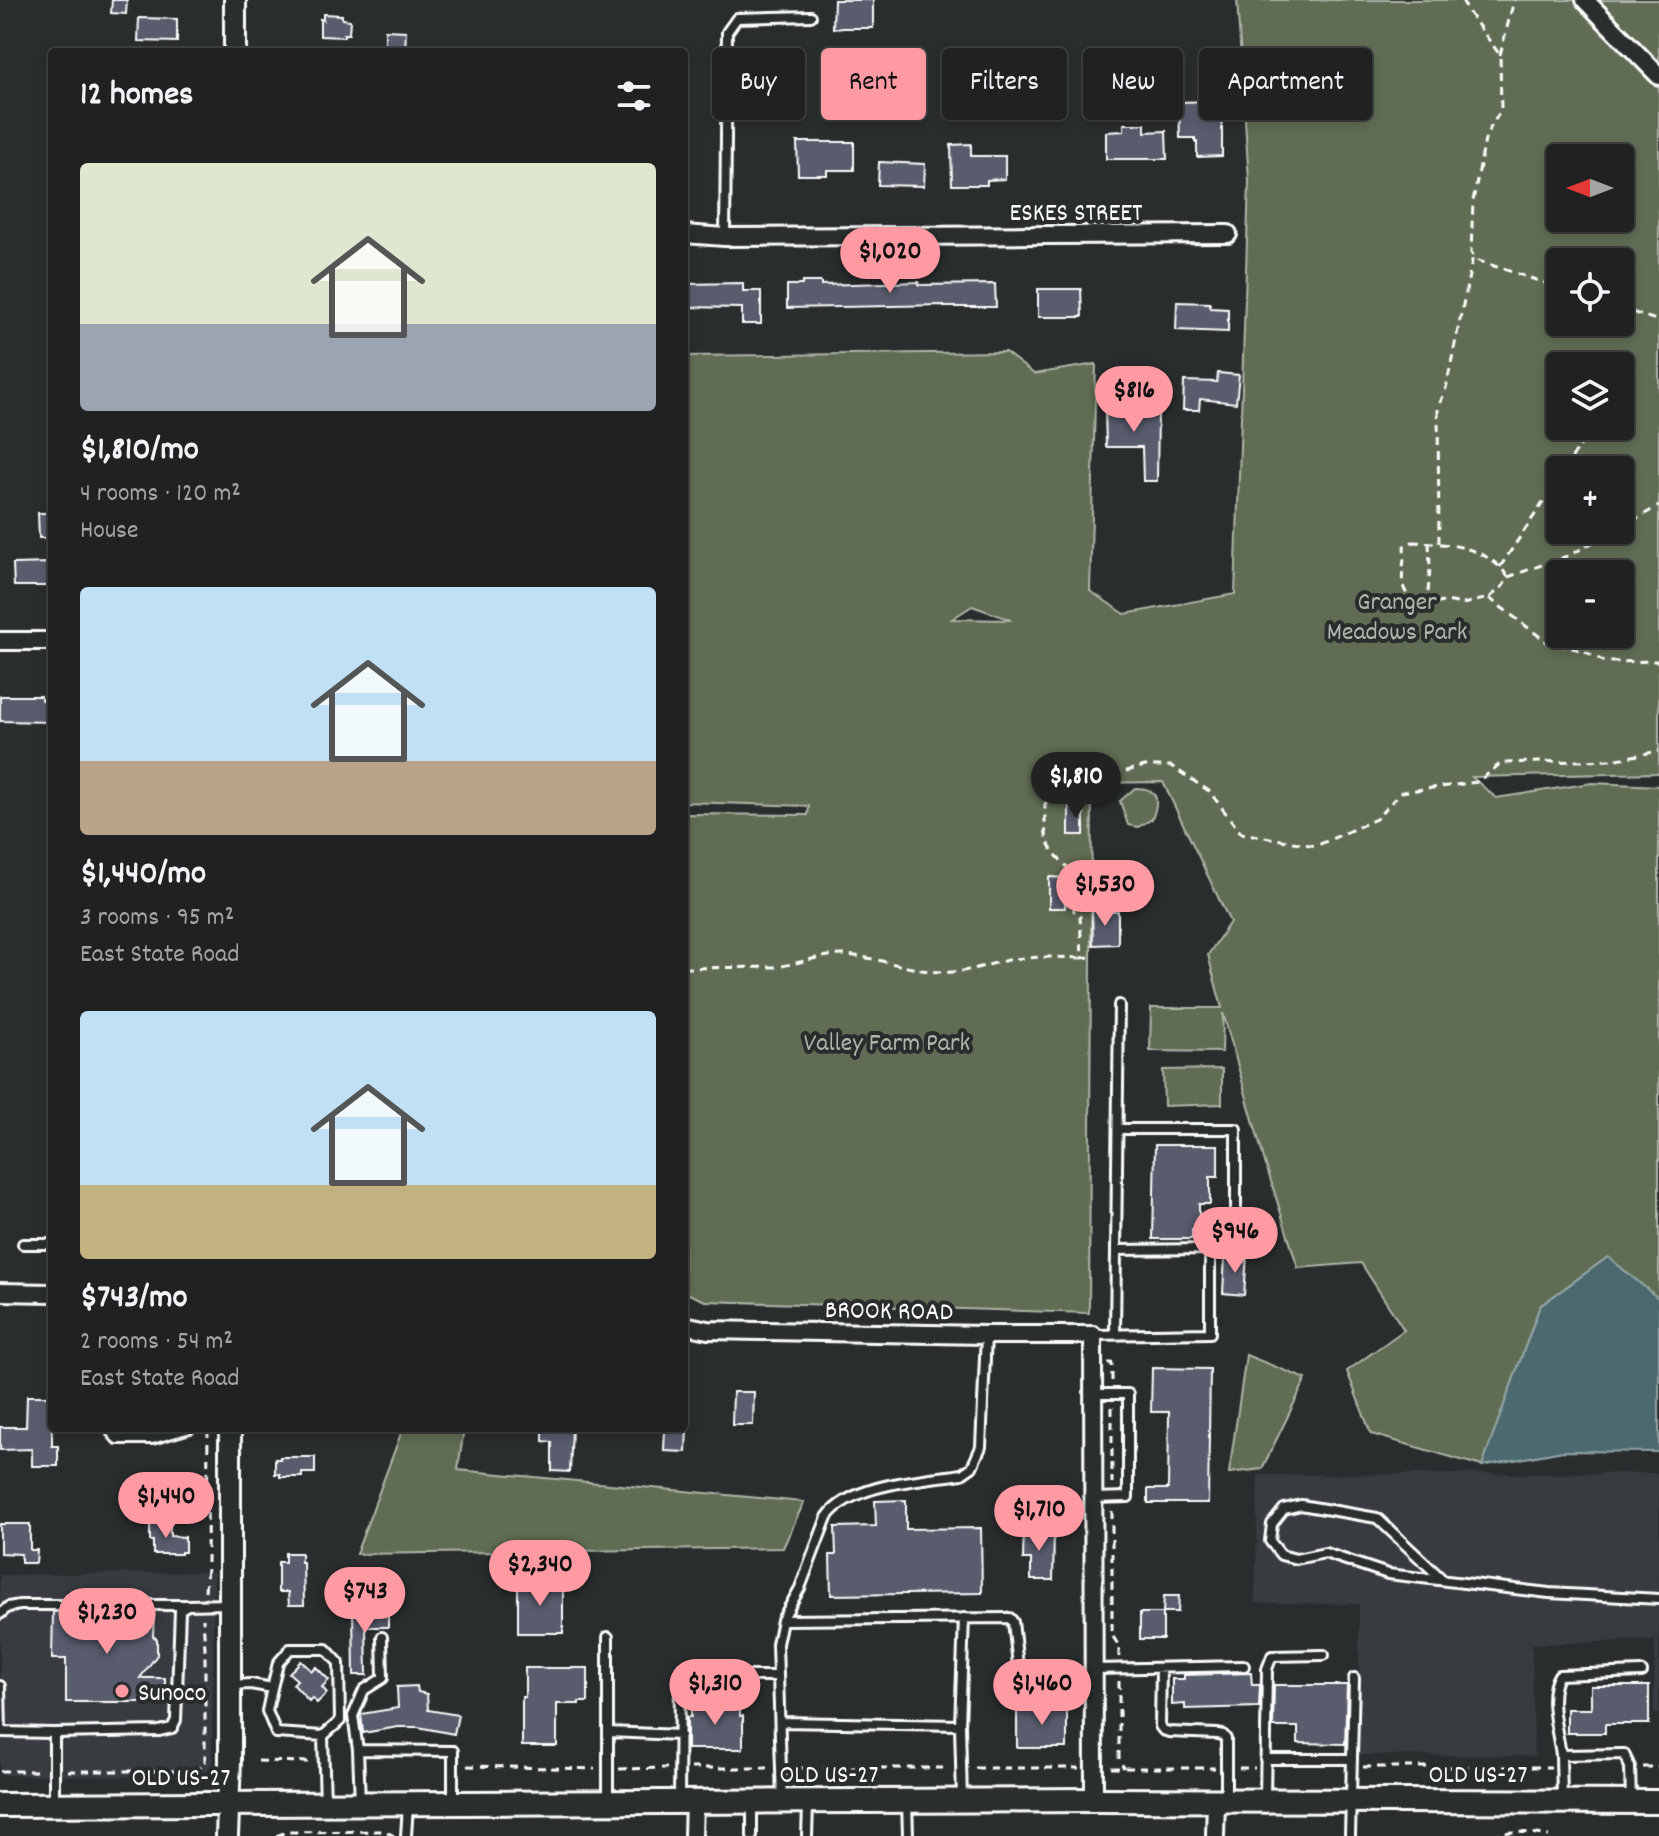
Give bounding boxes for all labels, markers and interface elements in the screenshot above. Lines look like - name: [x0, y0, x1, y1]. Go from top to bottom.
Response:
- chip: Buy: [712, 48, 805, 120]
- chip: Rent: [821, 48, 926, 120]
- chip: Filters: [942, 48, 1067, 120]
- chip: New: [1083, 48, 1183, 120]
- chip: Apartment: [1199, 48, 1372, 120]
- text: 12 homes: [80, 72, 193, 121]
- icon: filters: [612, 74, 656, 118]
- north arrow: [1546, 144, 1634, 232]
- map controls: [1546, 144, 1634, 648]
- street label: ESKES STREET: [1009, 196, 1143, 233]
- icon: home: [296, 215, 440, 359]
- pin: $1,020: [825, 227, 955, 295]
- text: $1,020: [858, 234, 922, 271]
- button: locate: [1546, 248, 1634, 336]
- button: layers: [1546, 352, 1634, 440]
- pin: $816: [1087, 366, 1181, 434]
- text: $816: [1113, 373, 1155, 410]
- text: $1,810/mo: [80, 427, 199, 476]
- button: +: [1546, 456, 1634, 544]
- text: 4 rooms · 120 m²: [80, 476, 241, 513]
- text: House: [80, 513, 138, 550]
- button: −: [1546, 560, 1634, 648]
- park label: Granger Meadows Park: [1327, 585, 1467, 652]
- icon: home: [296, 639, 440, 783]
- pin: $1,810: [1011, 752, 1141, 820]
- text: $1,810: [1049, 759, 1103, 796]
- text: $1,440/mo: [80, 851, 206, 900]
- pin: $1,530: [1040, 860, 1170, 928]
- text: $1,530: [1074, 867, 1136, 904]
- text: 3 rooms · 95 m²: [80, 900, 234, 937]
- text: East State Road: [80, 937, 239, 974]
- park label: Valley Farm Park: [804, 1026, 970, 1063]
- icon: home: [296, 1063, 440, 1207]
- pin: $946: [1188, 1207, 1282, 1275]
- text: $946: [1211, 1214, 1259, 1251]
- text: $743/mo: [80, 1275, 188, 1324]
- street label: BROOK ROAD: [825, 1293, 953, 1332]
- text: 2 rooms · 54 m²: [80, 1324, 233, 1361]
- text: East State Road: [80, 1361, 239, 1398]
- pin: $1,440: [101, 1472, 231, 1540]
- text: $1,440: [136, 1479, 196, 1516]
- pin: $1,710: [974, 1485, 1104, 1553]
- text: $1,710: [1012, 1492, 1066, 1529]
- pin: $2,340: [475, 1540, 605, 1608]
- text: $2,340: [507, 1547, 573, 1584]
- pin: $743: [318, 1567, 412, 1635]
- text: $743: [342, 1574, 388, 1611]
- pin: $1,230: [42, 1588, 172, 1656]
- text: $1,230: [77, 1595, 137, 1632]
- pin: $1,310: [650, 1659, 780, 1727]
- pin: $1,460: [977, 1659, 1107, 1727]
- text: $1,310: [687, 1666, 743, 1703]
- text: $1,460: [1011, 1666, 1073, 1703]
- place label: Sunoco: [138, 1676, 206, 1713]
- marker: Sunoco: [113, 1682, 131, 1700]
- street label: OLD US-27: [779, 1758, 879, 1795]
- street label: OLD US-27: [1428, 1758, 1528, 1795]
- street label: OLD US-27: [131, 1761, 231, 1798]

